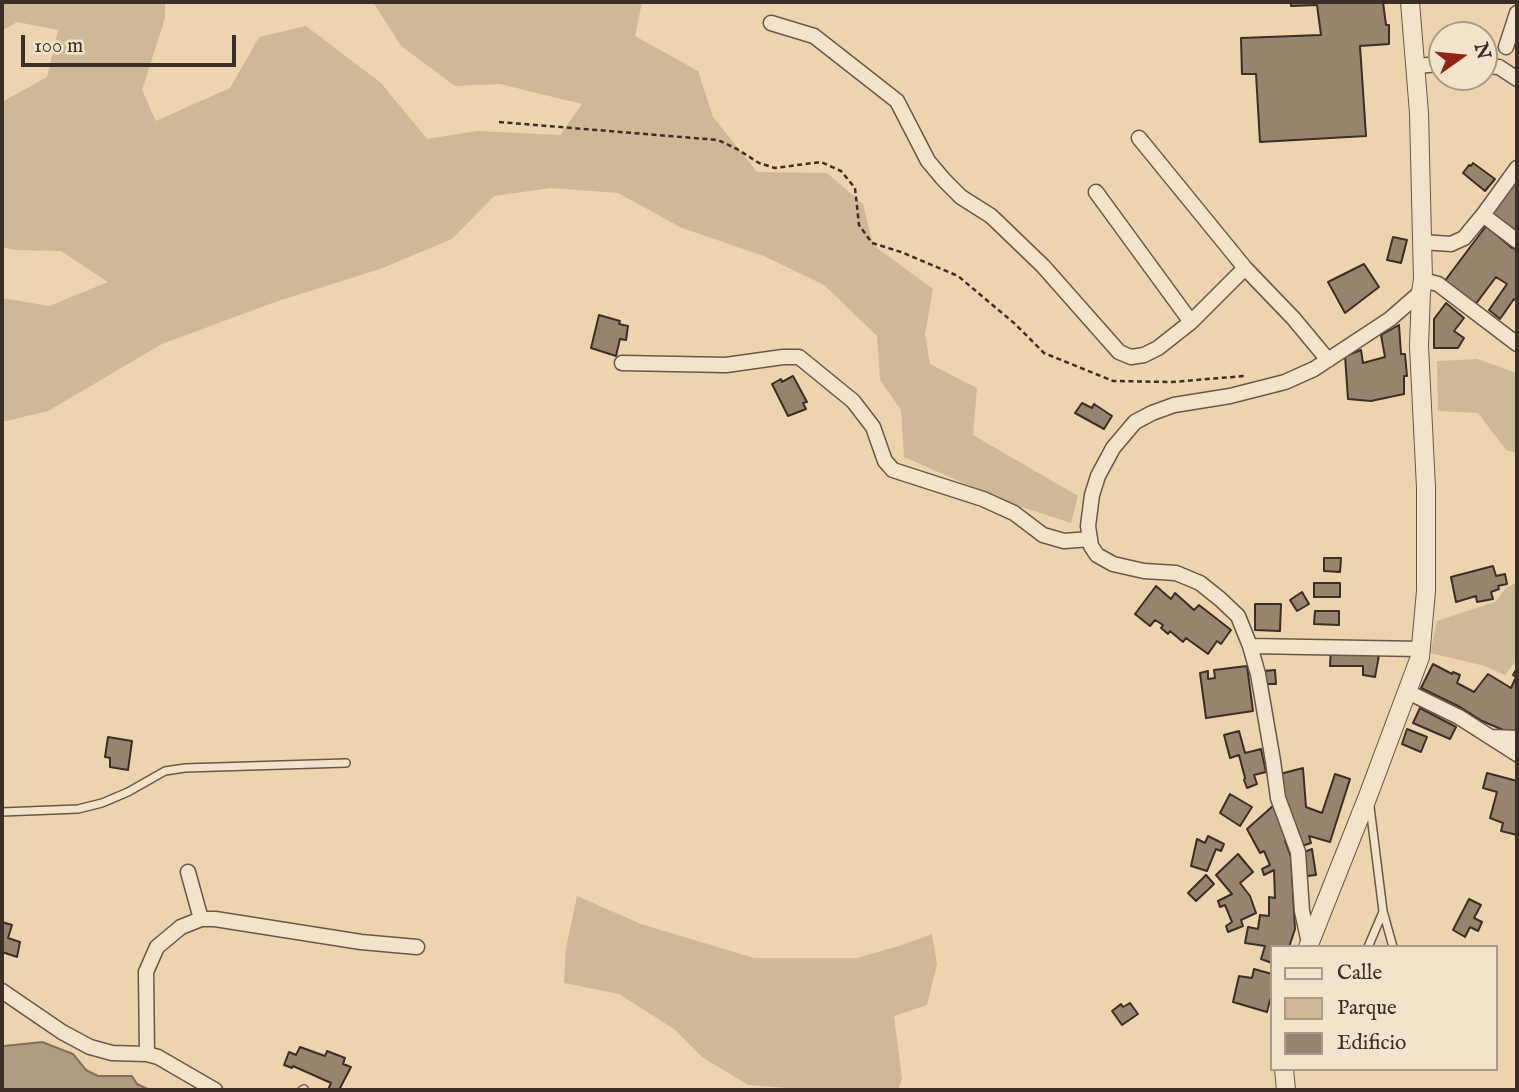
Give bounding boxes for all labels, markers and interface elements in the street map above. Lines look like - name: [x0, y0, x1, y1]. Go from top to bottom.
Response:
- scale bar: [24, 21, 240, 65]
- north arrow: [1428, 21, 1498, 91]
- text: 100 m: [34, 33, 83, 60]
- text: N: [1468, 40, 1495, 62]
- legend: [1270, 945, 1498, 1071]
- text: Calle: [1337, 960, 1382, 987]
- text: Parque: [1337, 995, 1397, 1022]
- text: Edificio: [1337, 1030, 1406, 1057]

